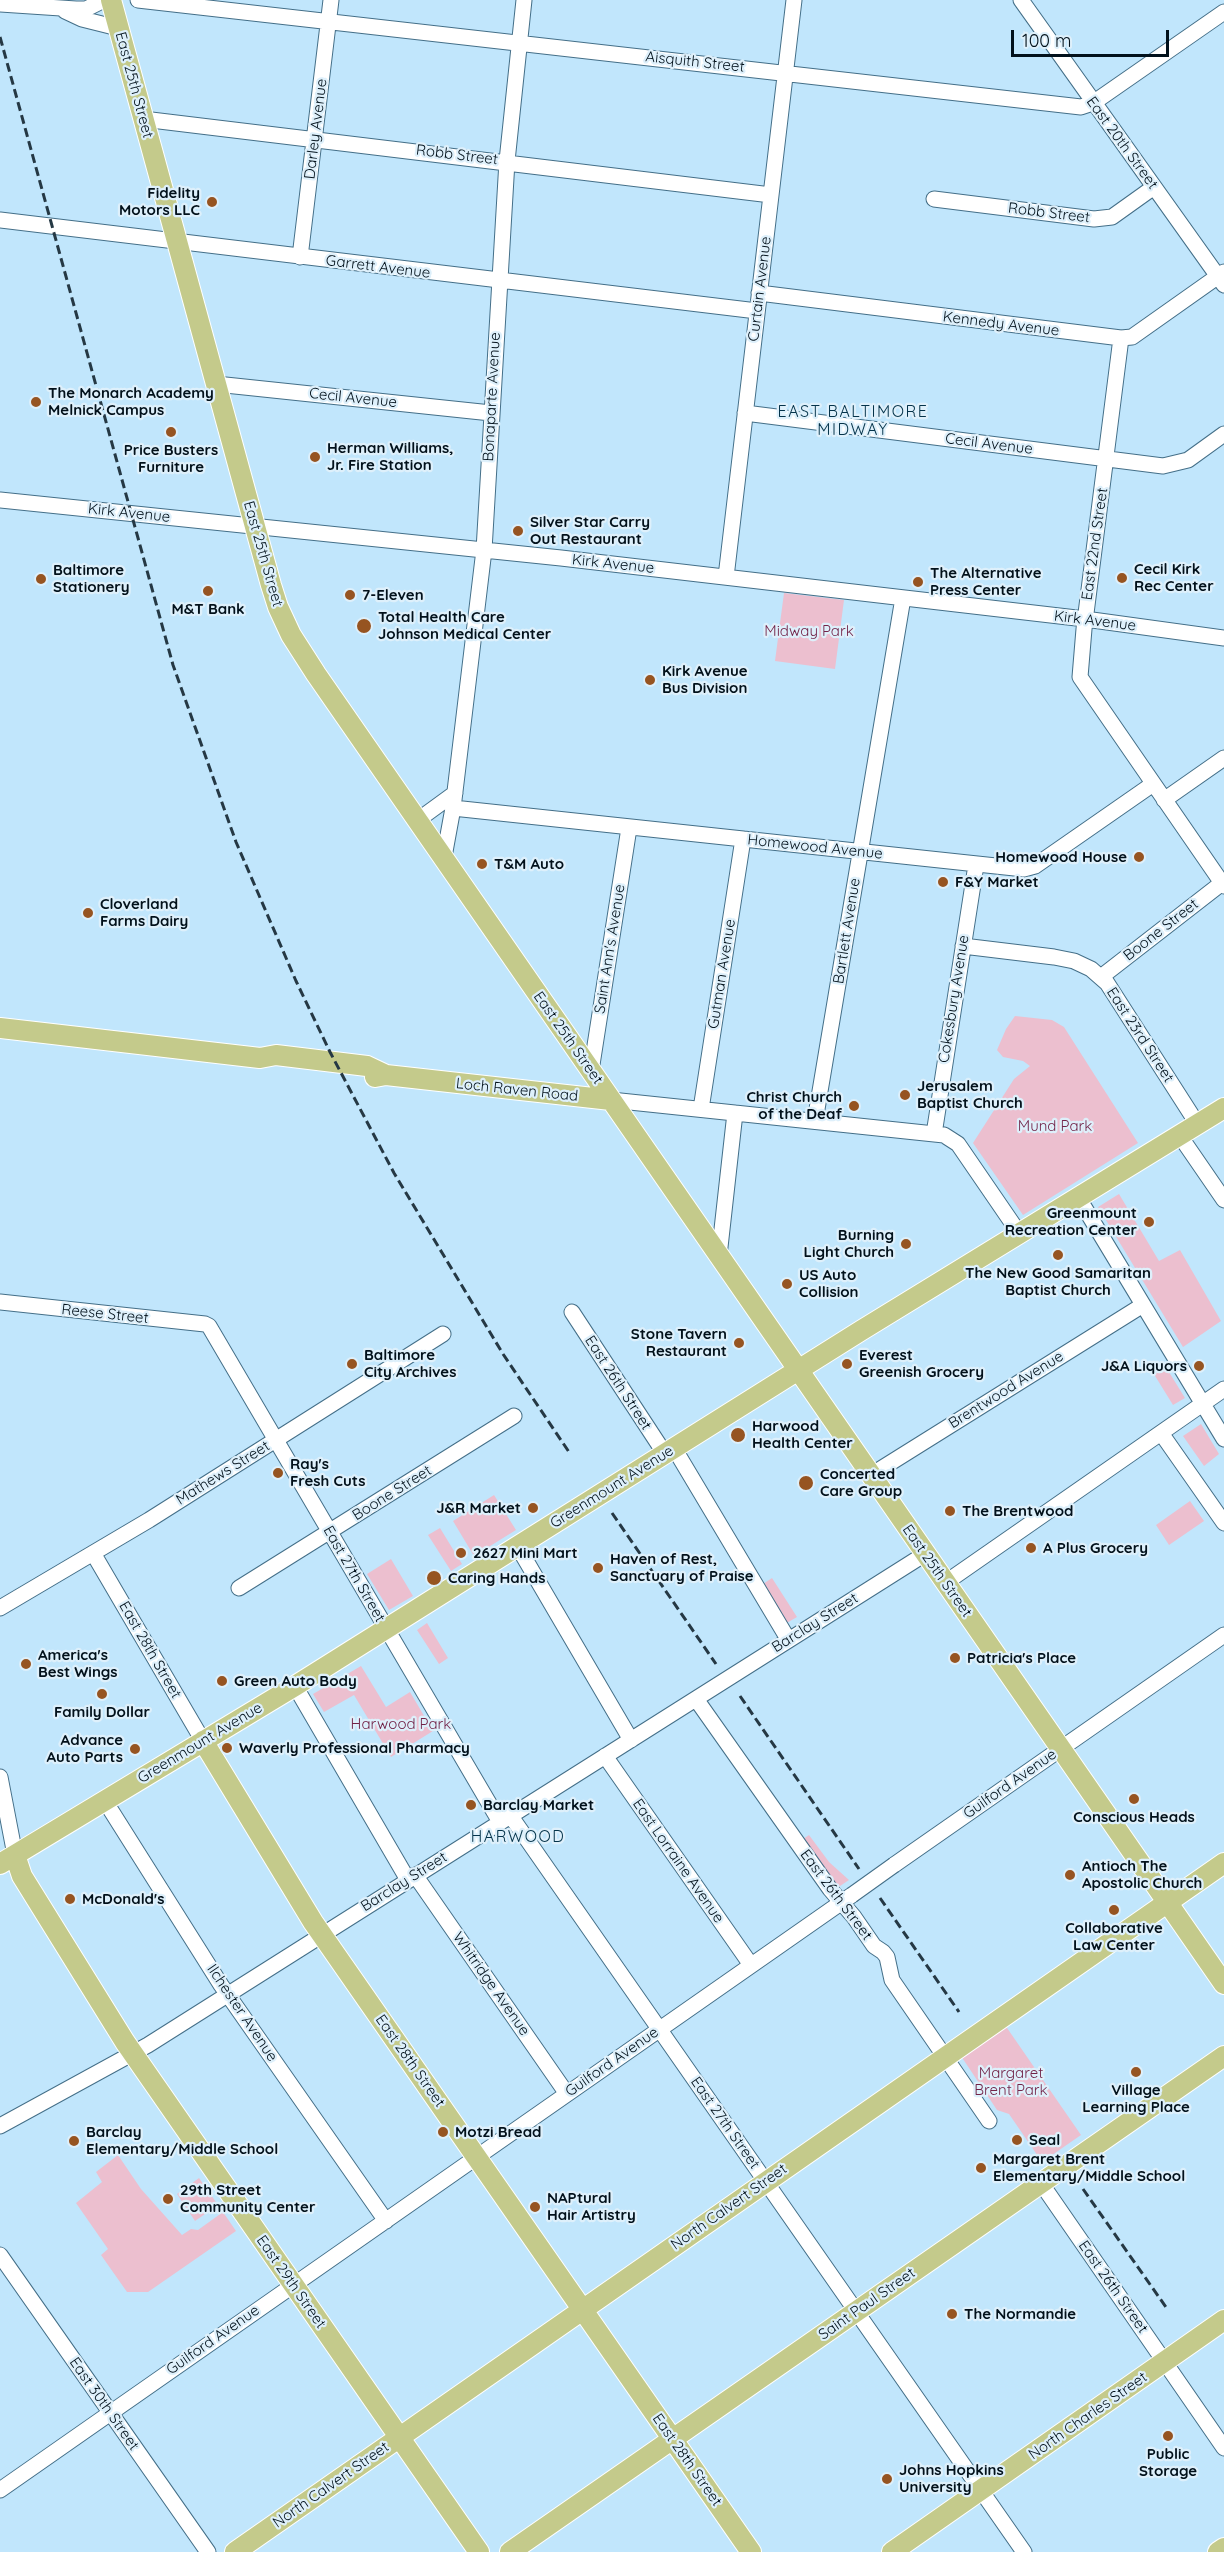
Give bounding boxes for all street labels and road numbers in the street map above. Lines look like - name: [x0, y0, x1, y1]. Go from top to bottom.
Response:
- street label: East 25th Street: [111, 30, 157, 140]
- street label: Aisquith Street: [645, 48, 745, 76]
- street label: Darley Avenue: [301, 78, 331, 180]
- street label: East 20th Street: [1082, 93, 1162, 193]
- street label: Robb Street: [415, 141, 499, 169]
- street label: Robb Street: [1007, 199, 1091, 227]
- street label: Curtain Avenue: [745, 236, 775, 342]
- street label: Garrett Avenue: [325, 252, 431, 282]
- street label: Kennedy Avenue: [942, 308, 1060, 340]
- street label: Bonaparte Avenue: [480, 332, 504, 462]
- street label: Cecil Avenue: [308, 384, 398, 412]
- street label: Cecil Avenue: [944, 430, 1034, 458]
- street label: East 22nd Street: [1078, 487, 1112, 601]
- street label: East 25th Street: [239, 499, 287, 609]
- street label: Kirk Avenue: [87, 500, 171, 526]
- street label: Kirk Avenue: [571, 551, 655, 577]
- street label: Kirk Avenue: [1053, 607, 1137, 635]
- street label: Homewood Avenue: [746, 831, 884, 863]
- street label: Bartlett Avenue: [830, 877, 864, 985]
- street label: Saint Ann's Avenue: [591, 883, 629, 1015]
- street label: Boone Street: [1120, 895, 1202, 965]
- street label: Gutman Avenue: [704, 918, 740, 1030]
- street label: Cokesbury Avenue: [935, 934, 973, 1064]
- street label: East 23rd Street: [1103, 984, 1177, 1086]
- street label: East 25th Street: [529, 988, 607, 1088]
- street label: Loch Raven Road: [455, 1075, 579, 1105]
- street label: Reese Street: [61, 1300, 149, 1328]
- street label: East 26th Street: [581, 1332, 655, 1434]
- street label: Brentwood Avenue: [945, 1347, 1067, 1433]
- street label: Mathews Street: [173, 1437, 273, 1509]
- street label: Greenmount Avenue: [547, 1442, 677, 1532]
- street label: Boone Street: [349, 1461, 435, 1525]
- street label: East 25th Street: [898, 1521, 976, 1621]
- street label: East 27th Street: [319, 1523, 389, 1625]
- street label: Barclay Street: [769, 1589, 861, 1657]
- street label: East 28th Street: [115, 1598, 185, 1702]
- street label: Greenmount Avenue: [135, 1699, 265, 1787]
- street label: Guilford Avenue: [960, 1745, 1060, 1823]
- street label: East Lorraine Avenue: [628, 1796, 728, 1926]
- street label: East 26th Street: [796, 1846, 876, 1944]
- street label: Barclay Street: [358, 1848, 450, 1916]
- street label: Whitridge Avenue: [449, 1929, 533, 2039]
- street label: Ilchester Avenue: [203, 1961, 281, 2065]
- street label: East 28th Street: [371, 2011, 449, 2111]
- street label: Guilford Avenue: [562, 2023, 662, 2101]
- street label: East 27th Street: [687, 2074, 763, 2172]
- street label: North Calvert Street: [667, 2160, 791, 2254]
- street label: East 29th Street: [252, 2232, 330, 2332]
- street label: East 26th Street: [1074, 2237, 1152, 2337]
- street label: Saint Paul Street: [815, 2264, 919, 2344]
- street label: Guilford Avenue: [163, 2301, 263, 2379]
- street label: East 30th Street: [65, 2354, 143, 2454]
- street label: North Charles Street: [1025, 2368, 1151, 2464]
- street label: East 28th Street: [648, 2410, 726, 2510]
- street label: North Calvert Street: [269, 2438, 393, 2532]

